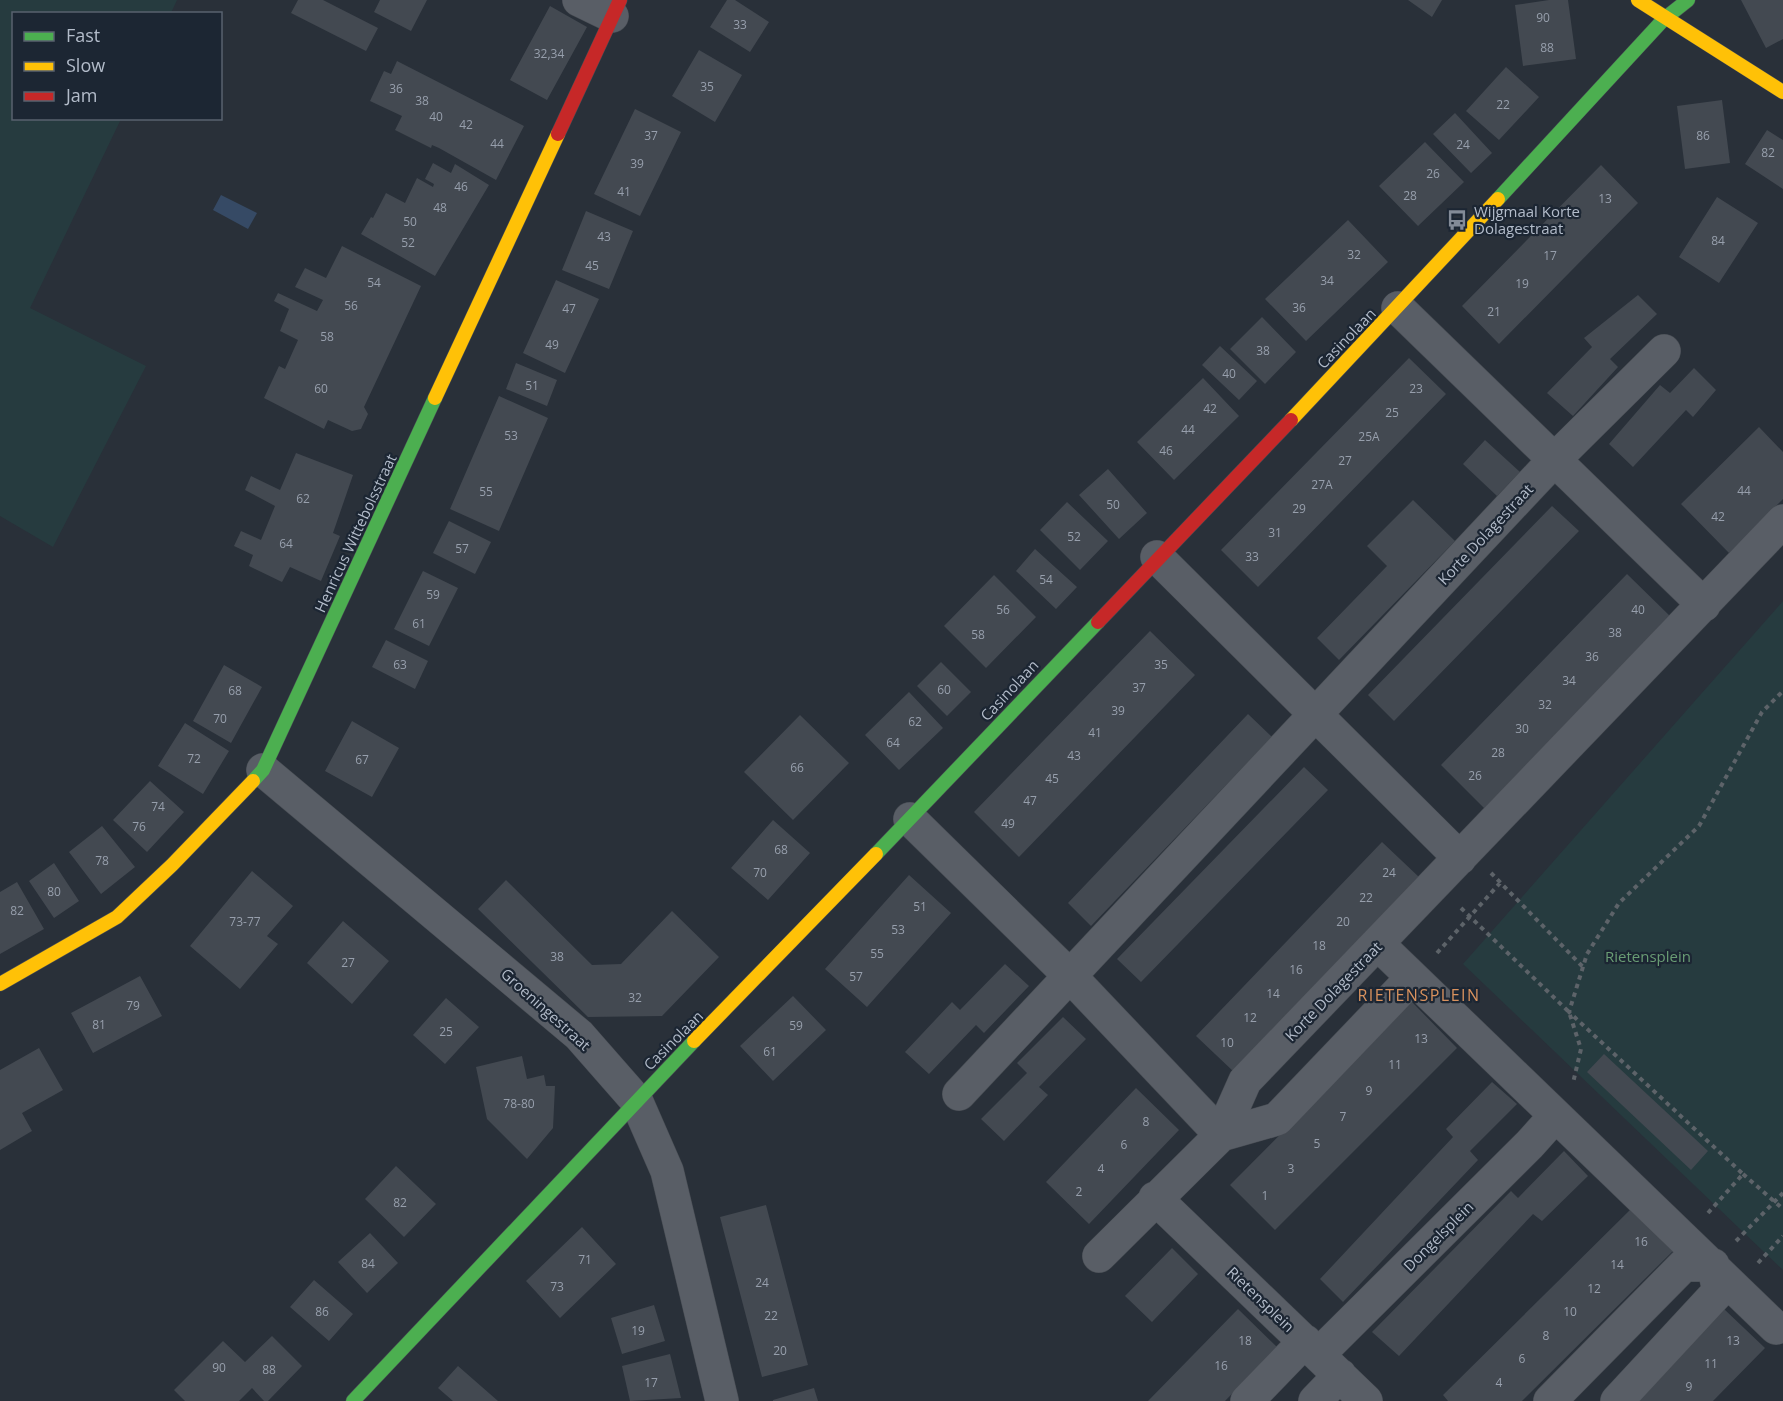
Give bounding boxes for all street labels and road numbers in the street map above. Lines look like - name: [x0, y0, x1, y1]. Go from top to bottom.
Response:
- street label: Casinolaan: [1312, 303, 1380, 373]
- street label: Henricus Wittebolsstraat: [309, 451, 401, 615]
- street label: Korte Dolagestraat: [1433, 479, 1537, 589]
- street label: Casinolaan: [976, 655, 1042, 725]
- street label: Korte Dolagestraat: [1280, 937, 1386, 1045]
- street label: Groeningestraat: [497, 963, 595, 1055]
- street label: Casinolaan: [639, 1006, 707, 1074]
- street label: Dongelsplein: [1399, 1197, 1477, 1275]
- street label: Rietensplein: [1223, 1262, 1299, 1336]

